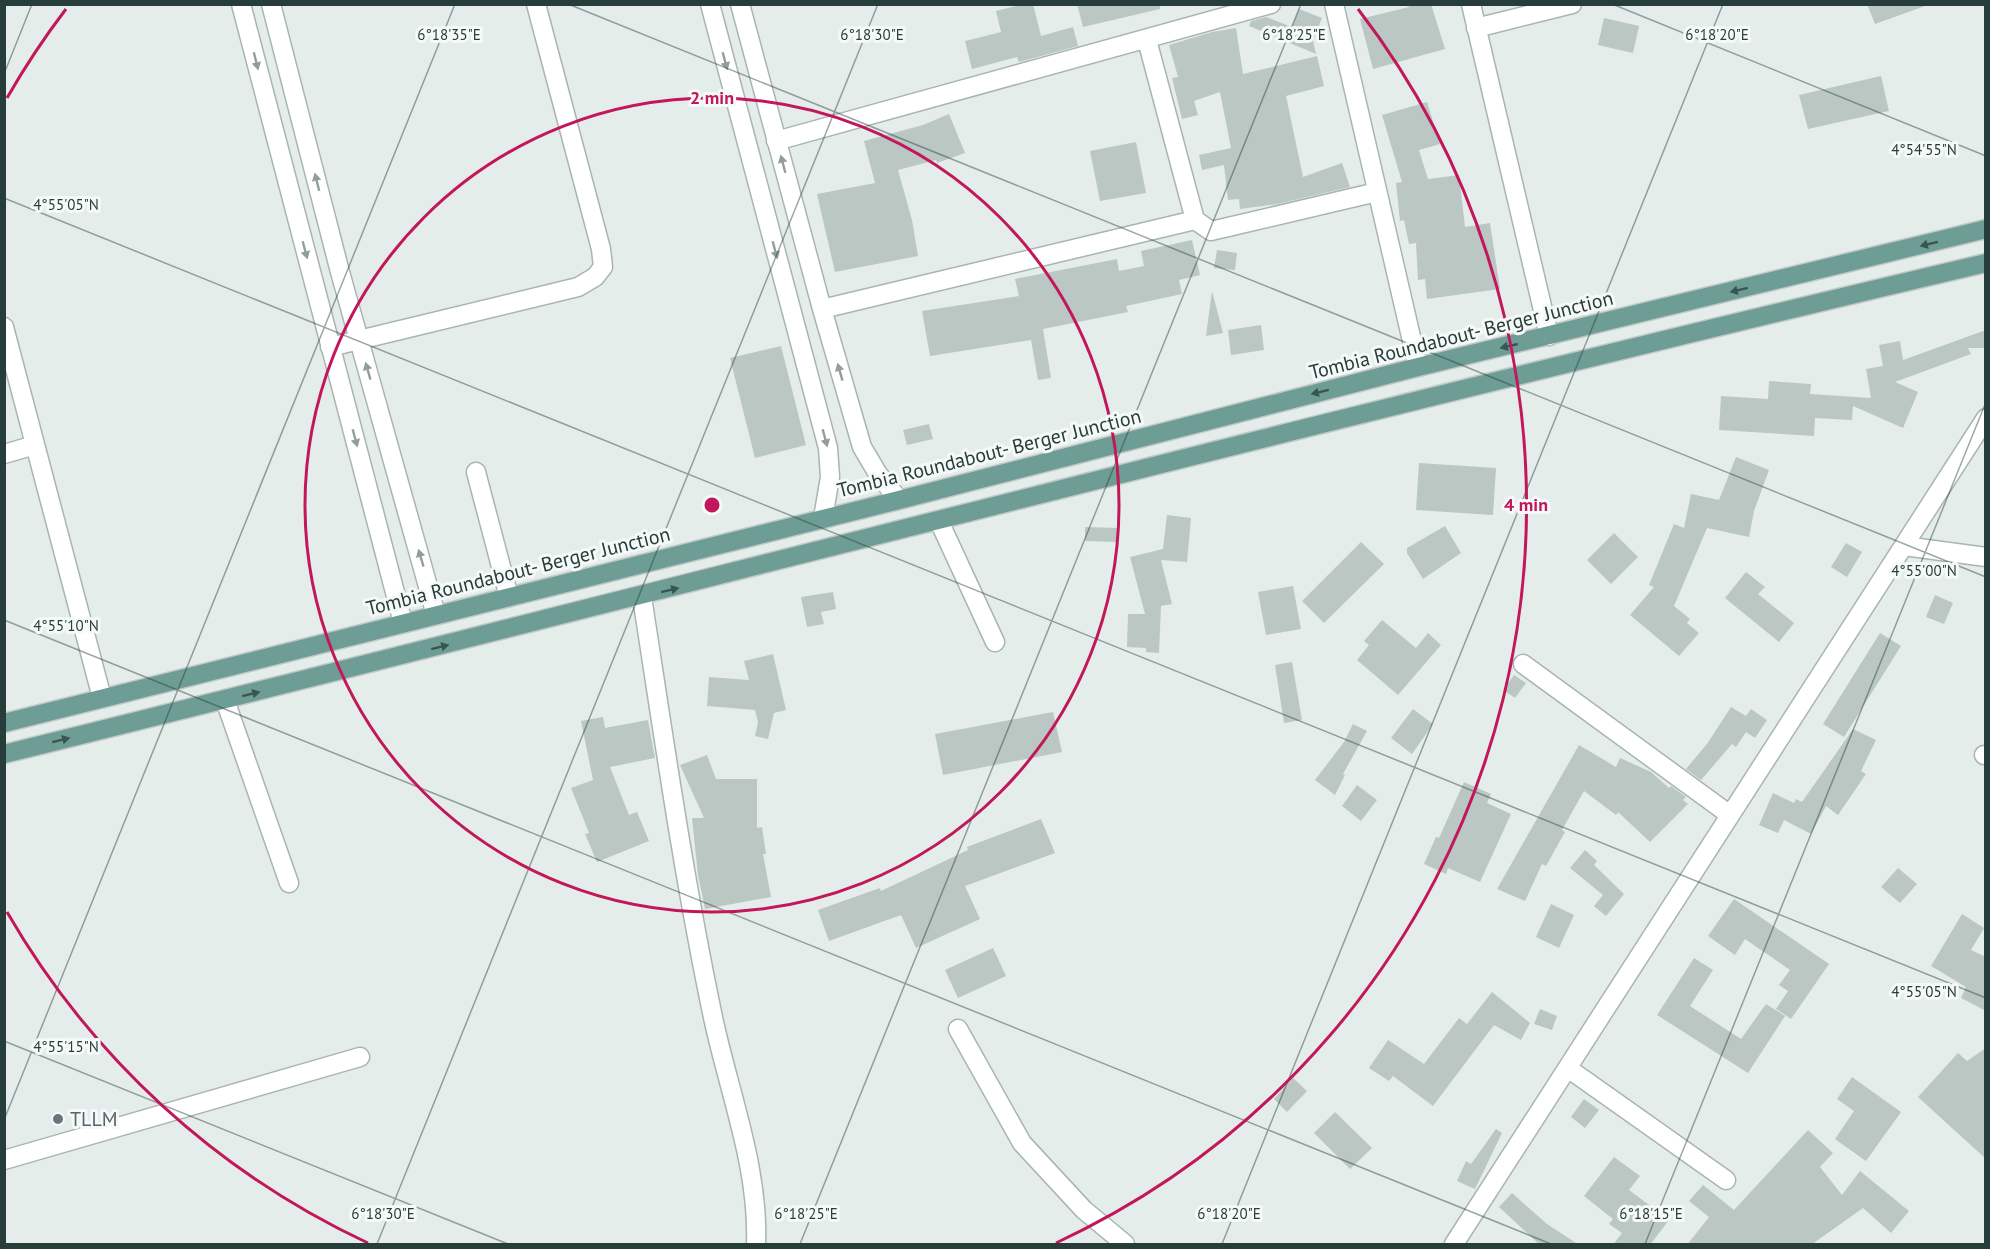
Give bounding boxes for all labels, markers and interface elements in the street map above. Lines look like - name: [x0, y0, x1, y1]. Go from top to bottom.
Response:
- text: 6°18'35"E: [417, 25, 481, 44]
- text: 6°18'30"E: [840, 25, 904, 44]
- text: 6°18'25"E: [1262, 25, 1326, 44]
- text: 6°18'20"E: [1685, 25, 1749, 44]
- one-way arrow: [251, 52, 261, 70]
- one-way arrow: [721, 52, 730, 70]
- text: 2 min: [690, 86, 734, 109]
- text: 4°54'55"N: [1891, 140, 1957, 159]
- one-way arrow: [777, 155, 787, 173]
- one-way arrow: [311, 173, 321, 192]
- text: 4°55'05"N: [33, 195, 99, 214]
- one-way arrow: [1920, 240, 1938, 249]
- one-way arrow: [300, 241, 310, 259]
- one-way arrow: [771, 241, 780, 259]
- street label: Tombia Roundabout- Berger Junction: [1306, 285, 1616, 385]
- one-way arrow: [1730, 286, 1749, 296]
- one-way arrow: [1500, 341, 1518, 351]
- one-way arrow: [362, 361, 372, 380]
- one-way arrow: [835, 363, 844, 381]
- one-way arrow: [1310, 387, 1329, 397]
- street label: Tombia Roundabout- Berger Junction: [834, 403, 1144, 503]
- one-way arrow: [350, 429, 360, 448]
- one-way arrow: [821, 429, 830, 447]
- text: 4 min: [1504, 493, 1548, 516]
- centre of rings: [702, 495, 722, 515]
- street label: Tombia Roundabout- Berger Junction: [363, 521, 673, 621]
- one-way arrow: [415, 549, 425, 567]
- text: 4°55'00"N: [1891, 561, 1957, 580]
- one-way arrow: [661, 584, 679, 594]
- text: 4°55'10"N: [33, 616, 99, 635]
- one-way arrow: [431, 641, 449, 651]
- one-way arrow: [241, 688, 260, 698]
- one-way arrow: [52, 735, 70, 745]
- text: 4°55'05"N: [1891, 982, 1957, 1001]
- text: 4°55'15"N: [33, 1037, 99, 1056]
- place label: TLLM: [70, 1106, 118, 1132]
- marker: TLLM: [51, 1112, 65, 1126]
- text: 6°18'30"E: [351, 1204, 415, 1223]
- text: 6°18'25"E: [774, 1204, 838, 1223]
- text: 6°18'20"E: [1197, 1204, 1261, 1223]
- text: 6°18'15"E: [1619, 1204, 1683, 1223]

